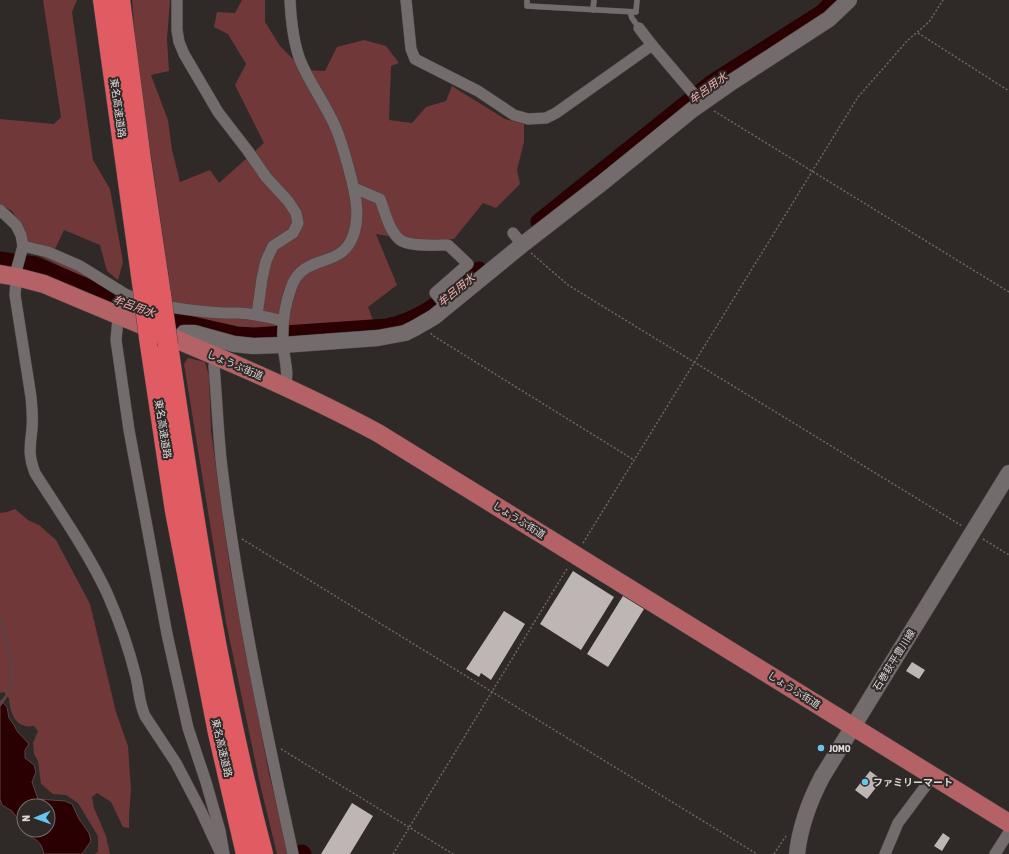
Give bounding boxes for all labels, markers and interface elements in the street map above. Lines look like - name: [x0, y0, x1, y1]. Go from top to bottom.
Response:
- water label: 牟呂用水: [687, 70, 730, 106]
- street label: 東名高速道路: [108, 78, 128, 138]
- water label: 牟呂用水: [435, 271, 478, 309]
- water label: 牟呂用水: [111, 293, 158, 320]
- street label: しょうぶ街道: [205, 348, 265, 382]
- street label: 東名高速道路: [153, 399, 173, 459]
- street label: しょうぶ街道: [491, 499, 547, 541]
- street label: 石巻萩平豊川線: [871, 627, 917, 693]
- street label: しょうぶ街道: [766, 669, 822, 711]
- street label: 東名高速道路: [210, 718, 234, 778]
- marker: JOMO: [816, 743, 826, 753]
- place label: JOMO: [828, 743, 851, 754]
- marker: ファミリーマート: [860, 777, 870, 787]
- place label: ファミリーマート: [873, 777, 953, 788]
- north arrow: [16, 798, 56, 838]
- text: N: [20, 815, 32, 822]

